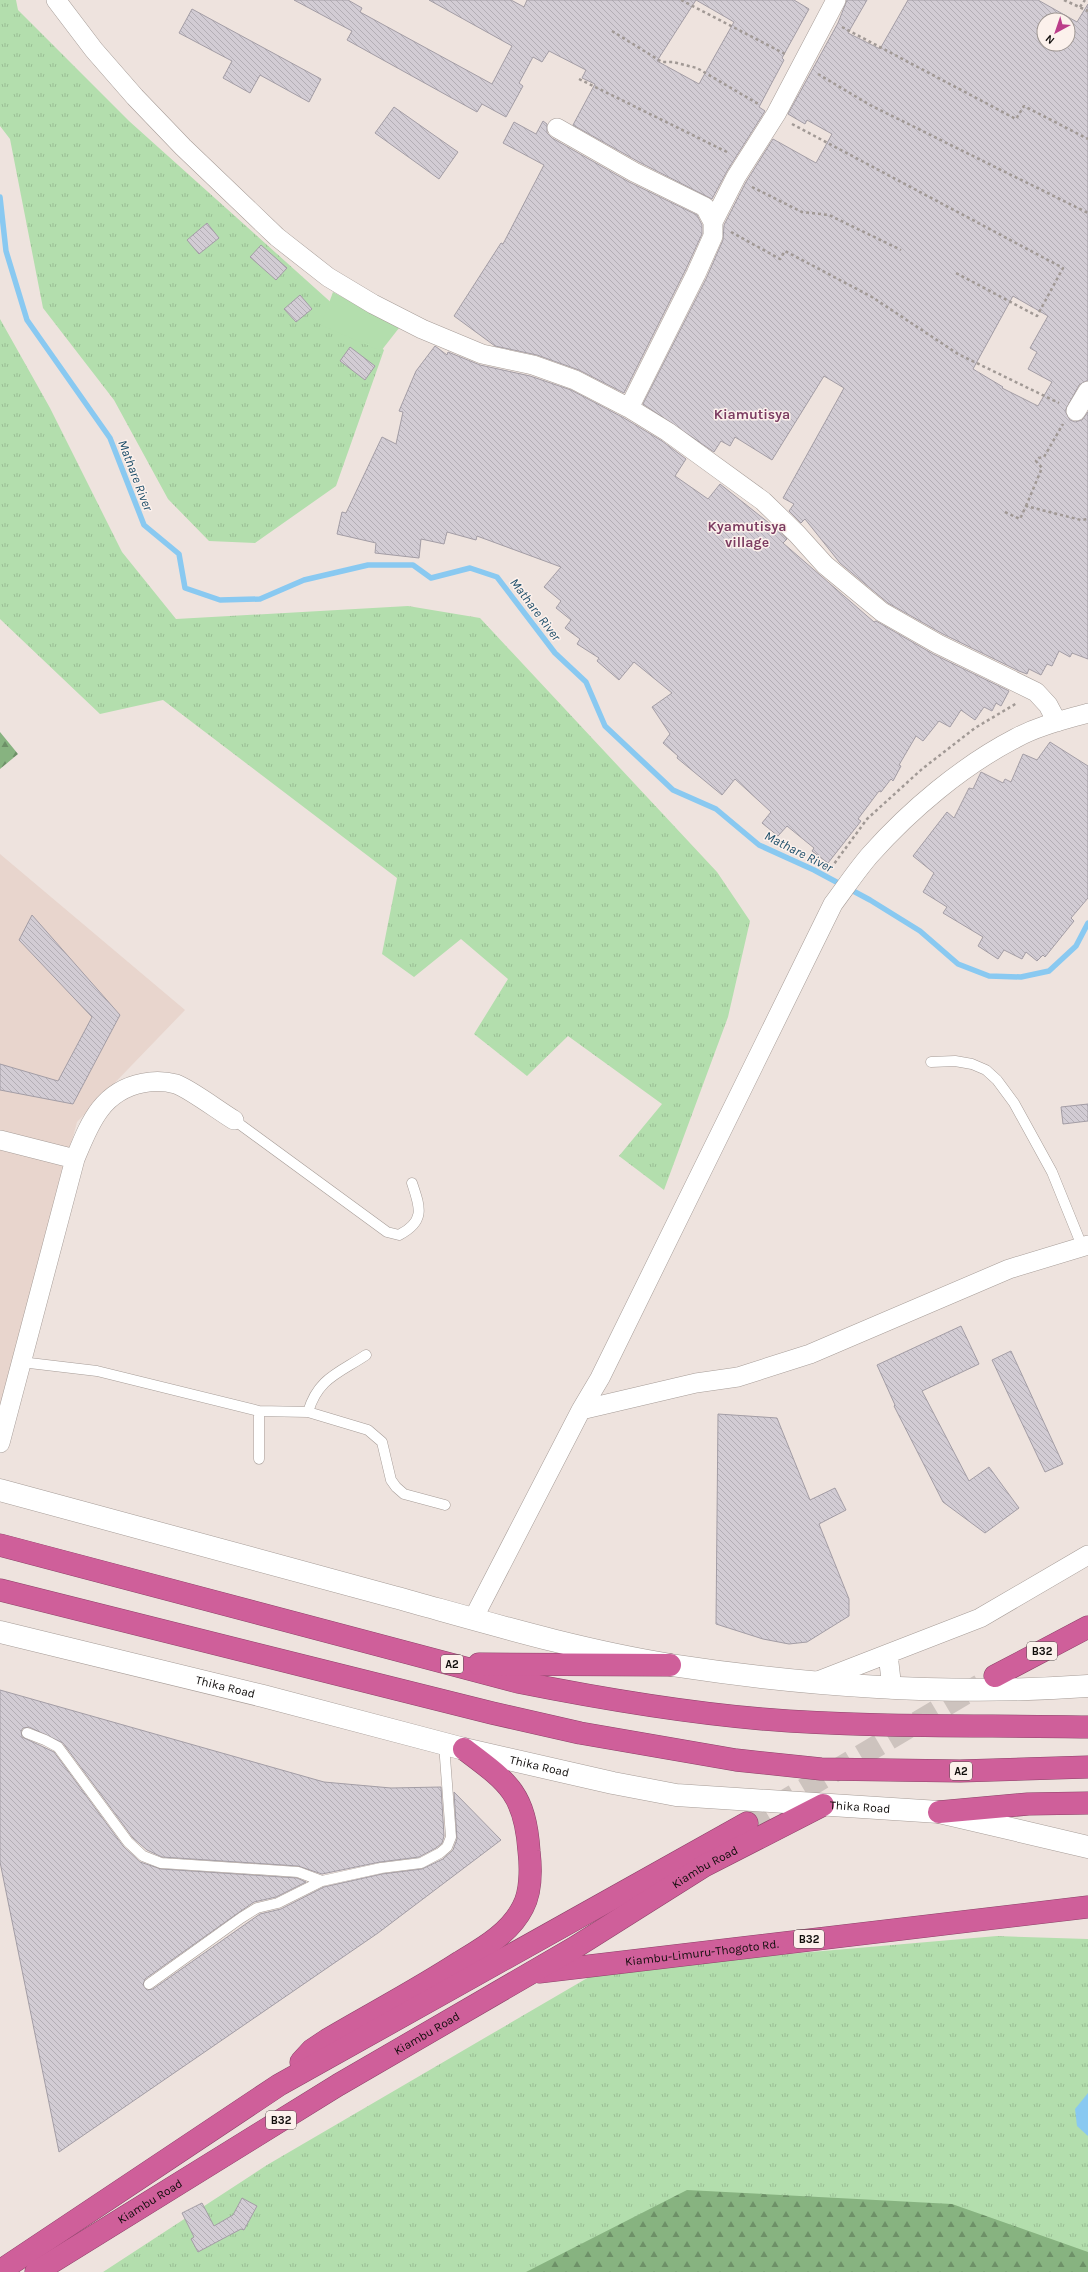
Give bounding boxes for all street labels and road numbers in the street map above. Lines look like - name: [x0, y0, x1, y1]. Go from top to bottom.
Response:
- road number: B32: [1027, 1642, 1057, 1660]
- road number: A2: [441, 1655, 463, 1673]
- street label: Thika Road: [194, 1673, 257, 1701]
- street label: Thika Road: [508, 1753, 571, 1780]
- road number: A2: [950, 1762, 972, 1780]
- street label: Thika Road: [829, 1798, 891, 1816]
- street label: Kiambu Road: [669, 1843, 740, 1891]
- road number: B32: [794, 1930, 824, 1948]
- street label: Kiambu-Limuru-Thogoto Rd.: [624, 1937, 779, 1969]
- street label: Kiambu Road: [392, 2009, 462, 2058]
- road number: B32: [266, 2111, 296, 2129]
- street label: Kiambu Road: [115, 2176, 185, 2227]

